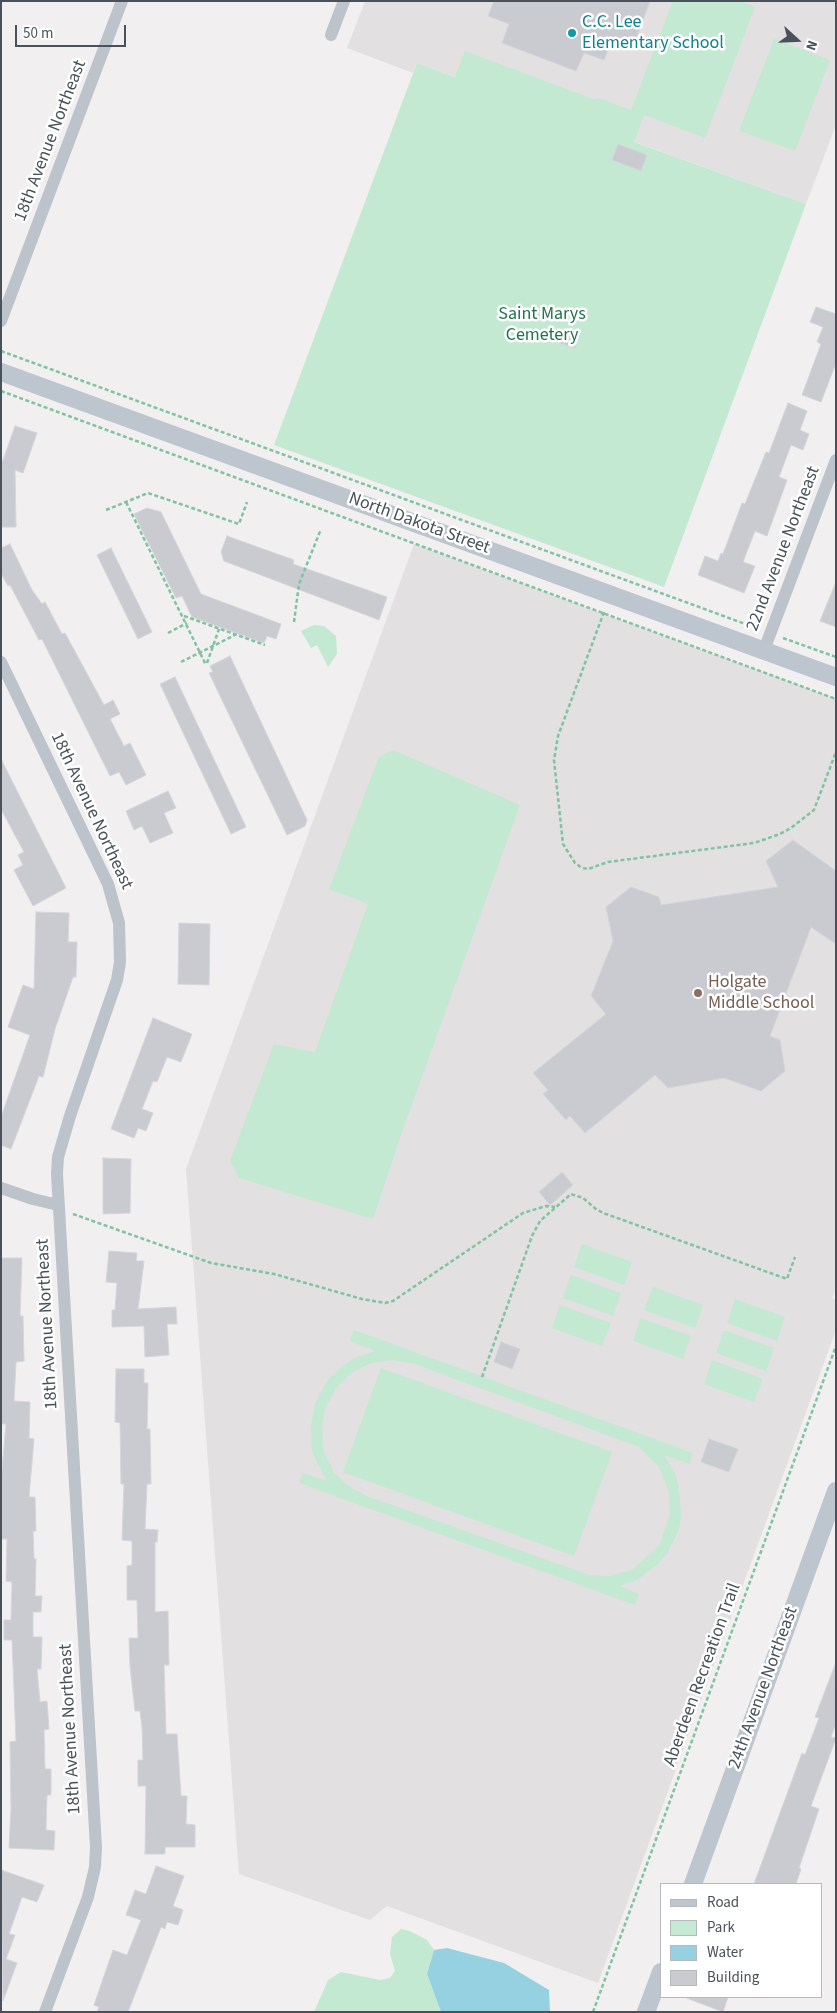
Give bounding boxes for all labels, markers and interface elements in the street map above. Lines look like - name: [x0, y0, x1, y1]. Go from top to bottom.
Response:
- place label: C.C. Lee Elementary School: [582, 12, 724, 54]
- scale bar: [18, 15, 129, 47]
- north arrow: [772, 15, 822, 65]
- text: 50 m: [23, 23, 53, 44]
- marker: C.C. Lee Elementary School: [566, 27, 578, 39]
- text: N: [800, 37, 822, 53]
- street label: 18th Avenue Northeast: [10, 57, 92, 225]
- park label: Saint Marys Cemetery: [498, 304, 586, 346]
- street label: 22nd Avenue Northeast: [743, 463, 825, 635]
- street label: North Dakota Street: [345, 488, 493, 560]
- street label: 18th Avenue Northeast: [45, 729, 137, 893]
- place label: Holgate Middle School: [708, 972, 814, 1014]
- marker: Holgate Middle School: [692, 987, 704, 999]
- street label: 18th Avenue Northeast: [33, 1238, 63, 1410]
- street label: Aberdeen Recreation Trail: [660, 1581, 746, 1769]
- street label: 24th Avenue Northeast: [725, 1604, 803, 1772]
- street label: 18th Avenue Northeast: [56, 1643, 86, 1815]
- legend: [660, 1883, 822, 1998]
- text: Road: [707, 1892, 739, 1913]
- text: Park: [707, 1917, 735, 1938]
- text: Water: [707, 1942, 743, 1963]
- text: Building: [707, 1967, 759, 1988]

